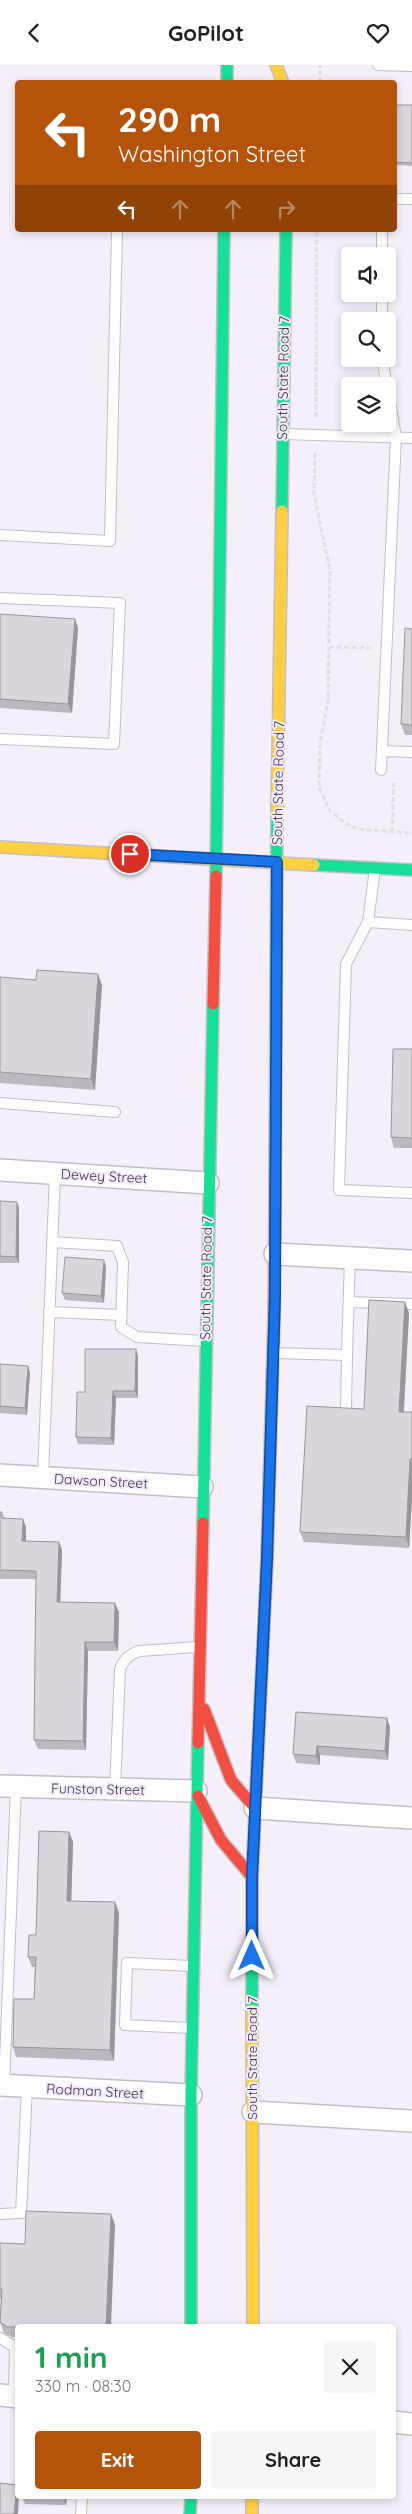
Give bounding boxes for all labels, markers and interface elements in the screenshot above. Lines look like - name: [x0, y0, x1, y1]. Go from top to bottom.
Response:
- icon: back: [20, 19, 48, 47]
- text: GoPilot: [168, 19, 244, 47]
- icon: heart: [364, 19, 392, 47]
- text: 290 m: [118, 97, 221, 141]
- icon: left: [35, 100, 100, 165]
- text: Washington Street: [118, 140, 306, 168]
- icon: left: [113, 195, 141, 223]
- icon: ahead: [166, 195, 194, 223]
- icon: ahead: [219, 195, 247, 223]
- icon: right: [272, 195, 300, 223]
- map controls: [341, 247, 396, 432]
- button: sound: [341, 247, 396, 302]
- button: search: [341, 312, 396, 367]
- street label: South State Road 7: [273, 316, 293, 440]
- button: layers: [341, 377, 396, 432]
- street label: South State Road 7: [268, 721, 288, 845]
- pin: [109, 833, 151, 875]
- icon: arrive: [116, 840, 144, 868]
- street label: Dewey Street: [60, 1165, 148, 1187]
- street label: South State Road 7: [196, 1216, 216, 1340]
- street label: Dawson Street: [54, 1470, 149, 1492]
- street label: Funston Street: [51, 1779, 145, 1799]
- position arrow: [225, 1929, 277, 1981]
- street label: South State Road 7: [243, 1996, 261, 2120]
- street label: Rodman Street: [46, 2079, 144, 2103]
- text: 1 min: [35, 2338, 108, 2376]
- button: close: [324, 2341, 376, 2393]
- text: 330 m · 08:30: [35, 2376, 131, 2396]
- button: Exit: [35, 2431, 201, 2489]
- button: Share: [211, 2431, 376, 2489]

